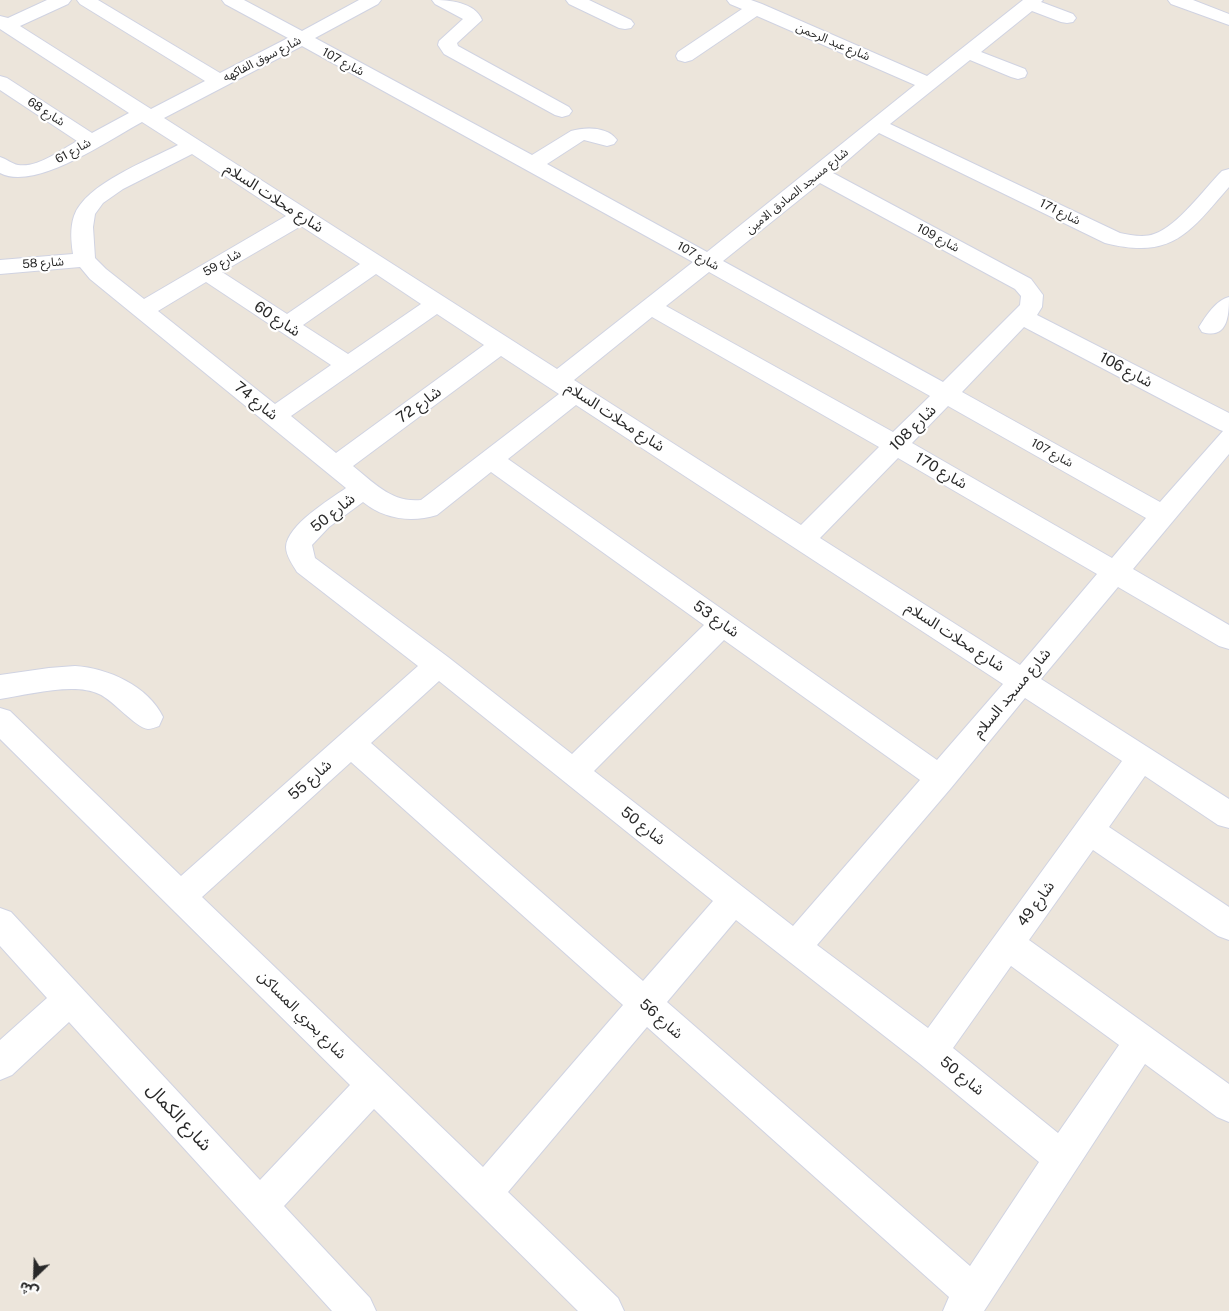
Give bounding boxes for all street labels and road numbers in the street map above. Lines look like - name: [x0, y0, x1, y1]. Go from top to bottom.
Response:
- street label: شارع عبد الرحمن: [794, 20, 872, 64]
- street label: شارع سوق الفاكهه: [220, 33, 304, 85]
- street label: شارع 107: [320, 45, 366, 79]
- street label: شارع 68: [25, 95, 67, 129]
- street label: شارع 61: [53, 135, 93, 167]
- street label: شارع مسجد الصادق الامين: [743, 145, 851, 237]
- street label: شارع محلات السلام: [221, 159, 327, 237]
- street label: شارع 171: [1037, 196, 1083, 228]
- street label: شارع 109: [914, 221, 962, 255]
- street label: شارع 107: [675, 239, 721, 273]
- street label: شارع 59: [200, 246, 244, 280]
- street label: شارع 58: [22, 254, 64, 272]
- street label: شارع 60: [251, 297, 303, 341]
- street label: شارع 106: [1096, 349, 1156, 391]
- street label: شارع 74: [231, 378, 281, 424]
- street label: شارع محلات السلام: [562, 378, 668, 456]
- street label: شارع 72: [393, 383, 445, 427]
- street label: شارع 108: [886, 401, 940, 455]
- street label: شارع 107: [1029, 436, 1075, 470]
- street label: شارع 170: [912, 449, 970, 493]
- street label: شارع 50: [307, 490, 359, 536]
- street label: شارع 53: [690, 597, 742, 641]
- street label: شارع محلات السلام: [902, 598, 1008, 676]
- street label: شارع مسجد السلام: [969, 645, 1055, 741]
- street label: شارع 55: [285, 756, 335, 804]
- street label: شارع 50: [617, 803, 669, 849]
- street label: شارع 49: [1014, 878, 1058, 930]
- street label: شارع بحري المساكن: [254, 967, 350, 1063]
- street label: شارع 56: [636, 995, 686, 1043]
- street label: شارع 50: [936, 1053, 988, 1099]
- street label: شارع الكمال: [142, 1078, 216, 1156]

